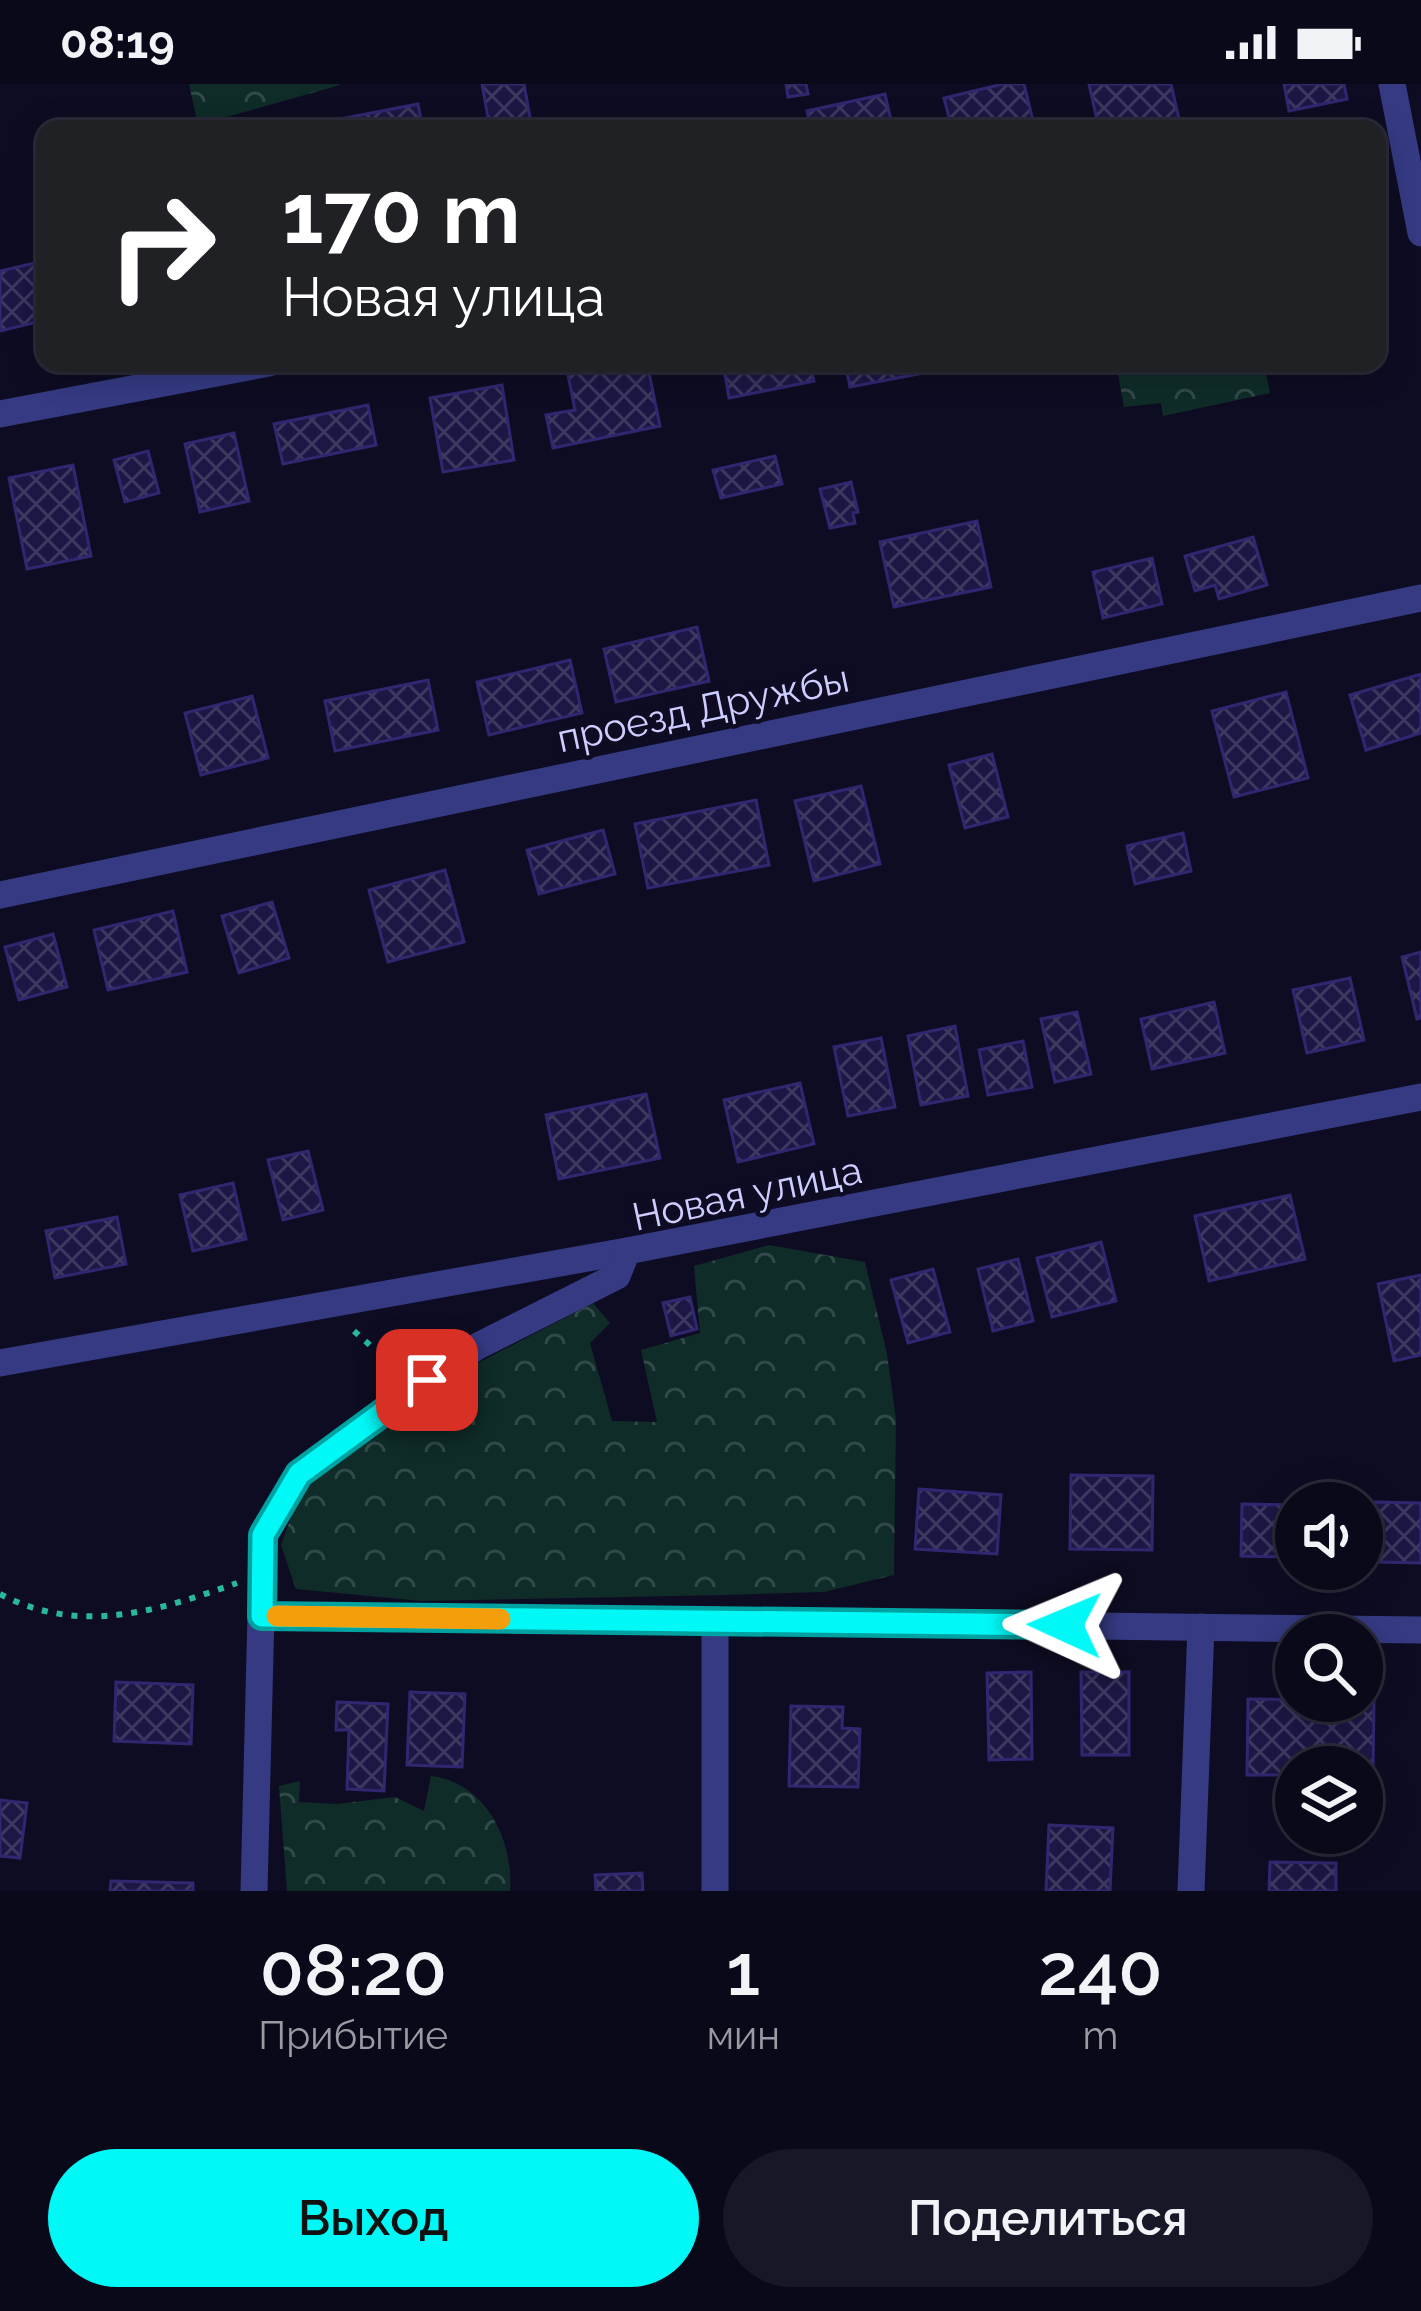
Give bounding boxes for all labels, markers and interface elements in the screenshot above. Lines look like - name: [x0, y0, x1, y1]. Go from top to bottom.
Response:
- text: 08:19: [60, 16, 175, 69]
- text: 170 m: [282, 164, 521, 263]
- icon: right: [84, 168, 240, 324]
- text: Новая улица: [282, 265, 605, 329]
- street label: проезд Дружбы: [553, 655, 853, 761]
- street label: Новая улица: [628, 1146, 866, 1240]
- pin: [376, 1329, 478, 1431]
- icon: arrive: [394, 1347, 460, 1413]
- map controls: [1275, 1482, 1383, 1854]
- button: sound: [1275, 1482, 1383, 1590]
- position arrow: [1002, 1562, 1128, 1688]
- button: search: [1275, 1614, 1383, 1722]
- button: layers: [1275, 1746, 1383, 1854]
- text: 08:20: [260, 1927, 447, 2012]
- text: 1: [726, 1927, 760, 2012]
- text: 240: [1038, 1927, 1163, 2012]
- text: Прибытие: [258, 2012, 448, 2058]
- text: мин: [707, 2012, 780, 2058]
- text: m: [1082, 2012, 1118, 2058]
- button: Выход: [48, 2149, 699, 2287]
- button: Поделиться: [723, 2149, 1373, 2287]

